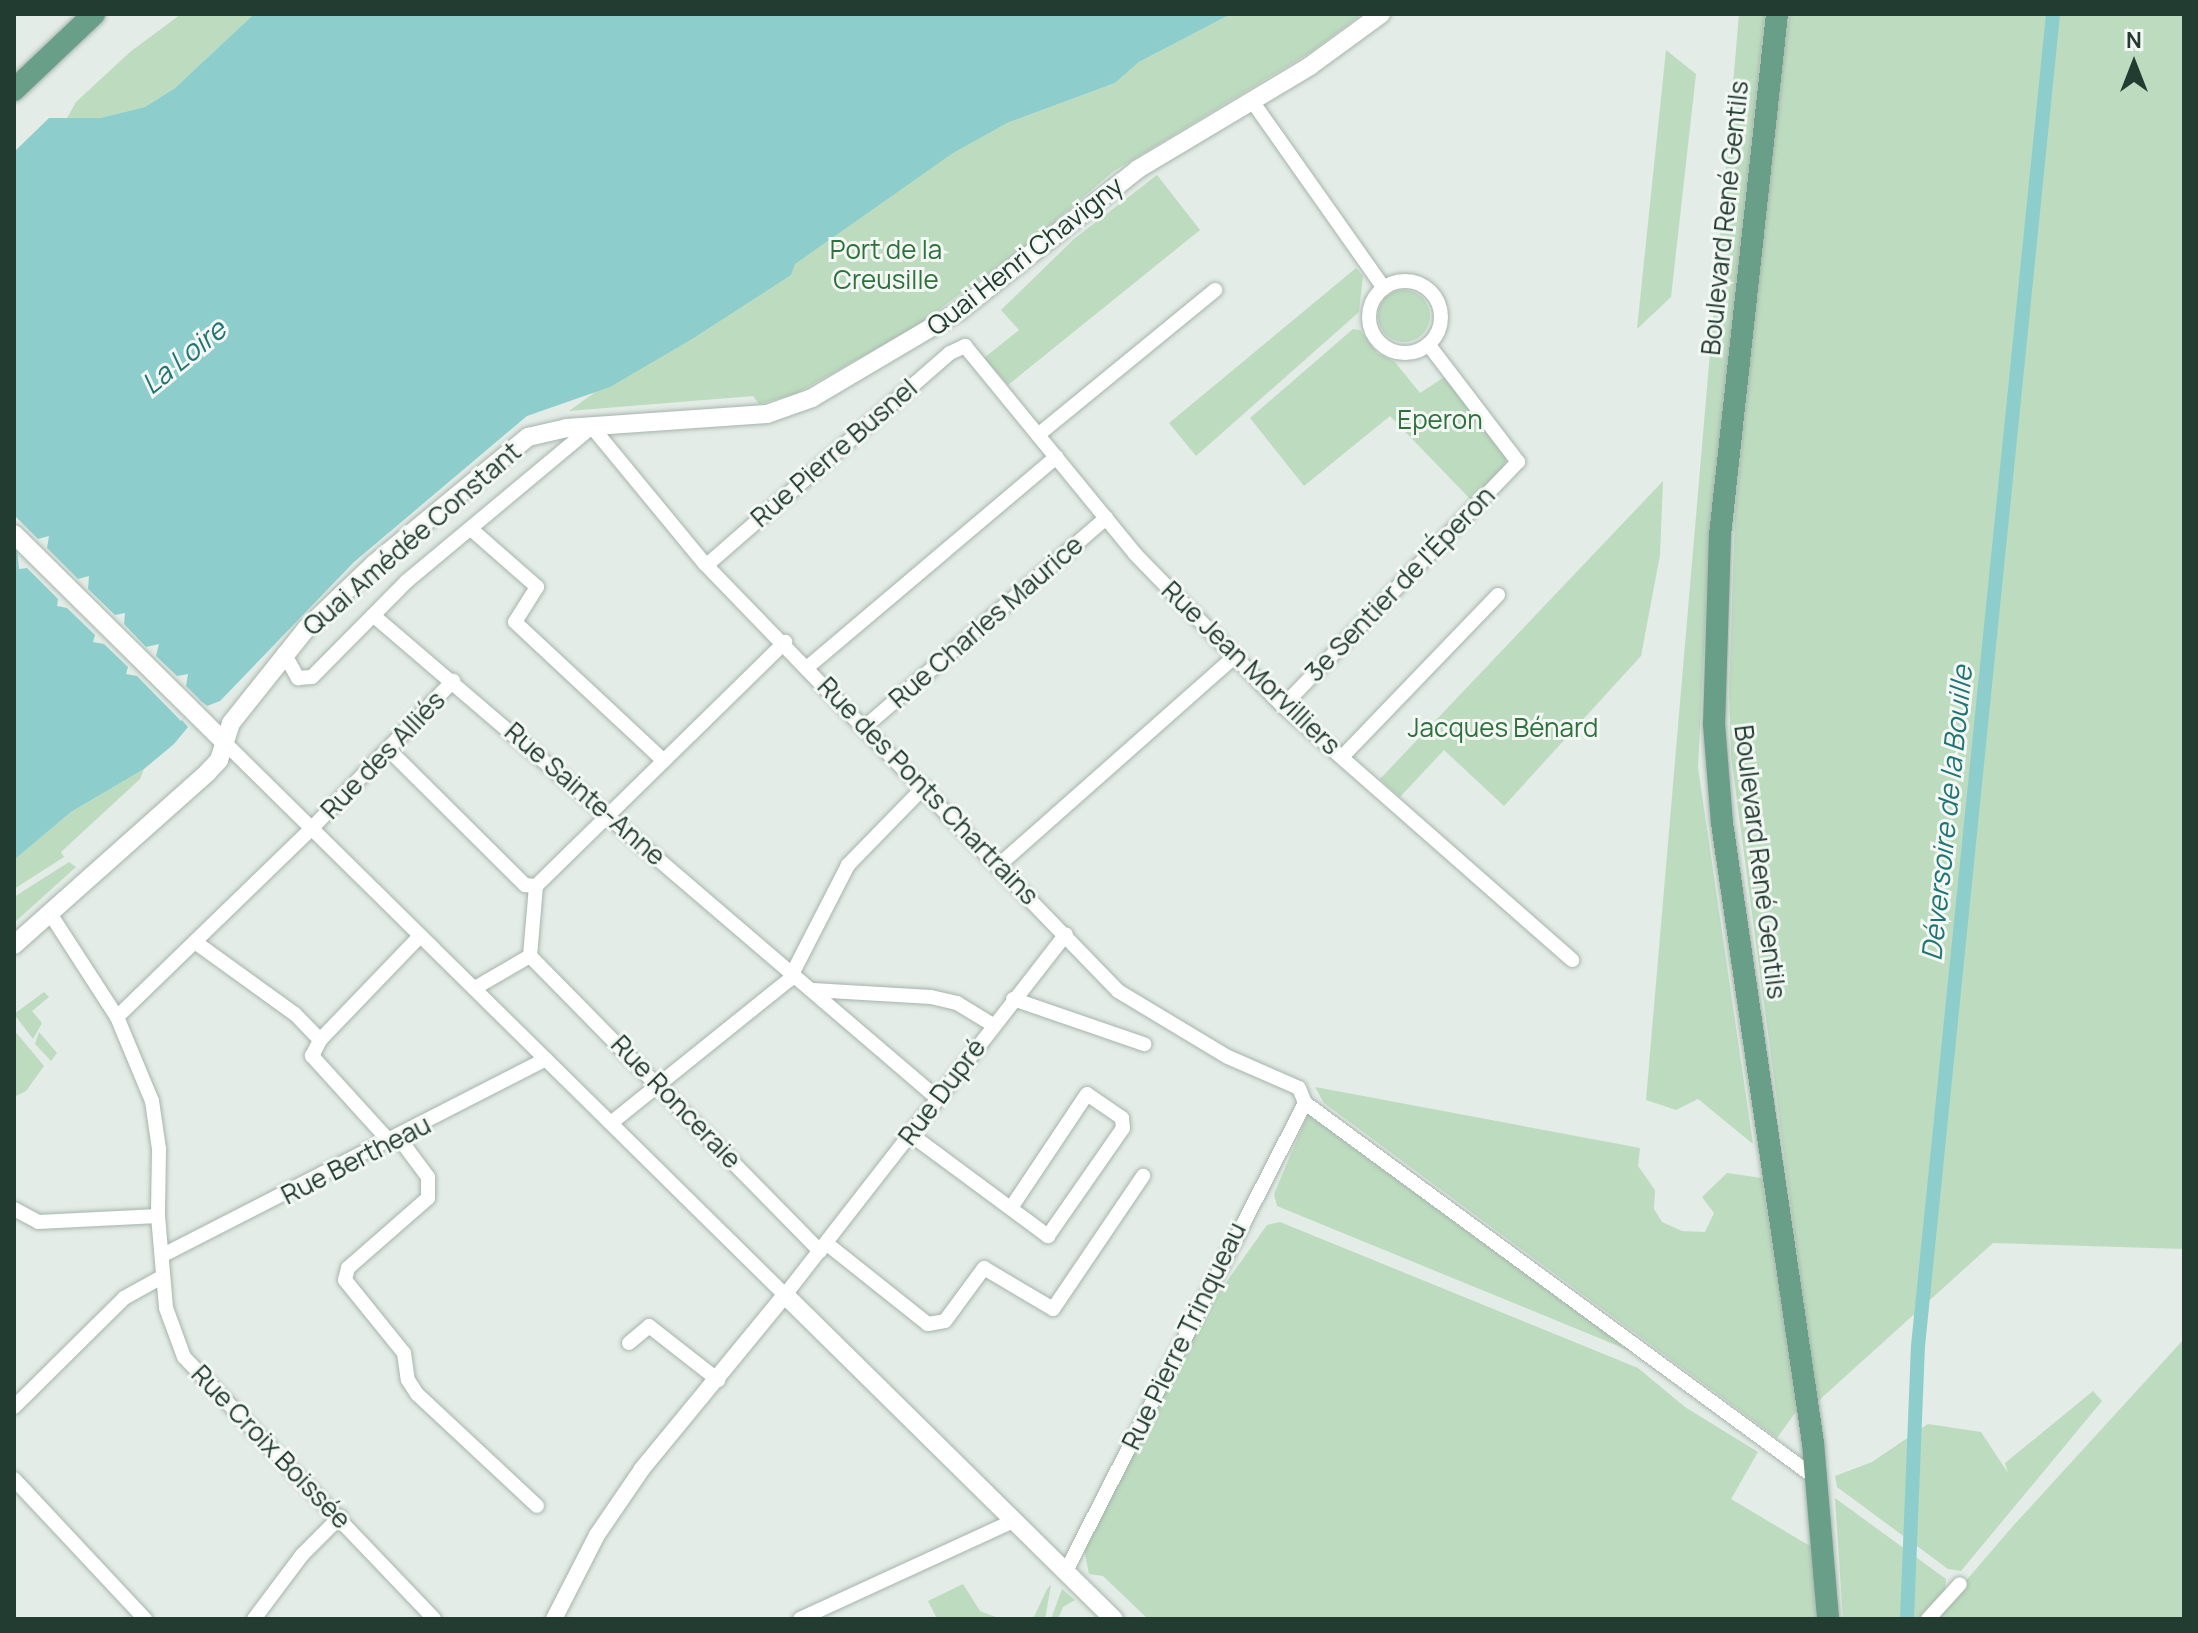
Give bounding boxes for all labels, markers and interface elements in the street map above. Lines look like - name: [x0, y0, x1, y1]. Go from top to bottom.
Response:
- north arrow: [2094, 24, 2174, 104]
- text: N: [2126, 25, 2142, 55]
- street label: Boulevard René Gentils: [1695, 79, 1755, 357]
- street label: Quai Henri Chavigny: [921, 170, 1129, 342]
- park label: Port de la Creusille: [830, 234, 942, 296]
- water label: La Loire: [134, 312, 232, 400]
- street label: Rue Pierre Busnel: [745, 372, 923, 534]
- park label: Eperon: [1397, 404, 1483, 436]
- street label: Quai Amédée Constant: [297, 436, 527, 642]
- street label: 3e Sentier de l'Éperon: [1299, 480, 1501, 688]
- street label: Rue Charles Maurice: [883, 529, 1089, 715]
- street label: Rue Jean Morvilliers: [1155, 575, 1347, 761]
- water label: Déversoire de la Bouille: [1914, 664, 1978, 962]
- street label: Rue des Ponts Chartrains: [811, 671, 1045, 911]
- street label: Rue des Alliés: [314, 685, 452, 825]
- park label: Jacques Bénard: [1408, 712, 1598, 744]
- street label: Rue Sainte-Anne: [498, 716, 672, 872]
- street label: Boulevard René Gentils: [1728, 723, 1792, 1001]
- street label: Rue Ronceraie: [605, 1029, 747, 1175]
- street label: Rue Dupré: [892, 1033, 992, 1151]
- street label: Rue Bertheau: [276, 1109, 436, 1211]
- street label: Rue Pierre Trinqueau: [1115, 1217, 1253, 1455]
- street label: Rue Croix Boissée: [185, 1359, 357, 1535]

